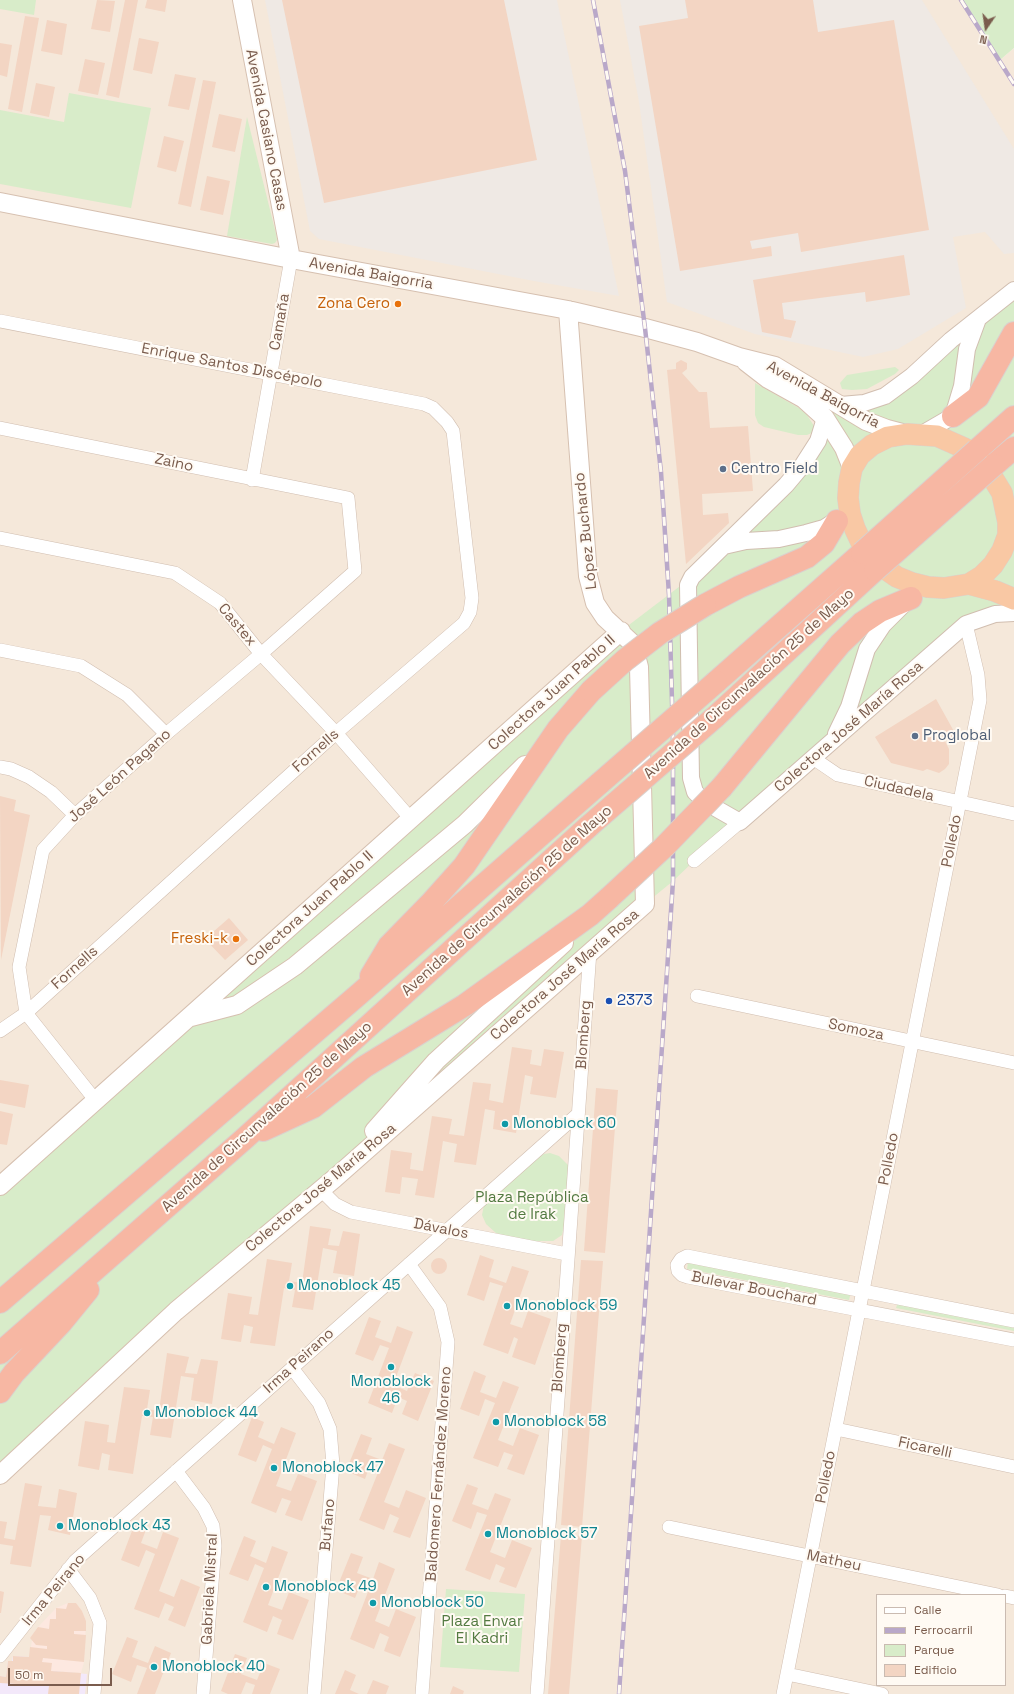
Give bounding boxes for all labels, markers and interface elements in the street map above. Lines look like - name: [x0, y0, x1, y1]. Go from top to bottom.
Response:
- north arrow: [966, 8, 1006, 48]
- text: N: [978, 32, 988, 47]
- street label: Avenida Casiano Casas: [242, 48, 290, 212]
- street label: Avenida Baigorria: [308, 254, 434, 294]
- street label: Camaña: [266, 292, 294, 352]
- place label: Zona Cero: [317, 295, 390, 313]
- marker: Zona Cero: [393, 299, 403, 309]
- street label: Enrique Santos Discépolo: [140, 340, 324, 392]
- street label: Avenida Baigorria: [763, 358, 883, 432]
- street label: Zaino: [153, 450, 195, 476]
- place label: Centro Field: [731, 460, 818, 478]
- marker: Centro Field: [718, 464, 728, 474]
- street label: López Buchardo: [571, 472, 601, 590]
- street label: Avenida de Circunvalación 25 de Mayo: [640, 585, 858, 783]
- street label: Castex: [214, 600, 260, 650]
- street label: Colectora Juan Pablo II: [485, 631, 619, 755]
- street label: Colectora José María Rosa: [771, 658, 927, 796]
- street label: José León Pagano: [65, 725, 175, 827]
- street label: Fornells: [289, 725, 343, 777]
- place label: Proglobal: [923, 727, 991, 745]
- marker: Proglobal: [910, 731, 920, 741]
- street label: Ciudadela: [862, 772, 936, 806]
- street label: Avenida de Circunvalación 25 de Mayo: [398, 802, 616, 1000]
- street label: Polledo: [938, 813, 966, 869]
- street label: Colectora Juan Pablo II: [243, 847, 377, 971]
- street label: Colectora José María Rosa: [487, 906, 643, 1044]
- place label: Freski-k: [171, 930, 228, 948]
- marker: Freski-k: [231, 934, 241, 944]
- street label: Fornells: [48, 942, 102, 994]
- place label: 2373: [617, 992, 653, 1010]
- marker: 2373: [604, 996, 614, 1006]
- street label: Blomberg: [573, 1000, 595, 1070]
- street label: Somoza: [826, 1015, 886, 1045]
- street label: Avenida de Circunvalación 25 de Mayo: [158, 1018, 376, 1216]
- place label: Monoblock 60: [513, 1115, 616, 1133]
- marker: Monoblock 60: [500, 1119, 510, 1129]
- street label: Colectora José María Rosa: [242, 1120, 400, 1256]
- street label: Polledo: [875, 1131, 903, 1187]
- park label: Plaza República de Irak: [475, 1189, 589, 1224]
- street label: Dávalos: [412, 1215, 470, 1243]
- street label: Bulevar Bouchard: [690, 1268, 818, 1310]
- place label: Monoblock 45: [298, 1277, 401, 1295]
- marker: Monoblock 45: [285, 1281, 295, 1291]
- place label: Monoblock 59: [515, 1297, 617, 1315]
- marker: Monoblock 59: [502, 1301, 512, 1311]
- street label: Blomberg: [549, 1323, 571, 1393]
- street label: Irma Peirano: [260, 1325, 338, 1397]
- marker: Monoblock 46: [386, 1362, 396, 1372]
- street label: Baldomero Fernández Moreno: [422, 1366, 456, 1582]
- place label: Monoblock 46: [351, 1373, 431, 1408]
- place label: Monoblock 44: [155, 1404, 258, 1422]
- marker: Monoblock 44: [142, 1408, 152, 1418]
- place label: Monoblock 58: [504, 1413, 607, 1431]
- marker: Monoblock 58: [491, 1417, 501, 1427]
- street label: Ficarelli: [896, 1434, 954, 1462]
- street label: Polledo: [812, 1449, 840, 1505]
- place label: Monoblock 47: [282, 1459, 384, 1477]
- marker: Monoblock 47: [269, 1463, 279, 1473]
- street label: Bufano: [317, 1498, 339, 1552]
- place label: Monoblock 43: [68, 1517, 171, 1535]
- marker: Monoblock 43: [55, 1521, 65, 1531]
- place label: Monoblock 57: [496, 1525, 597, 1543]
- marker: Monoblock 57: [483, 1529, 493, 1539]
- street label: Gabriela Mistral: [198, 1533, 222, 1645]
- street label: Matheu: [805, 1546, 863, 1576]
- street label: Irma Peirano: [19, 1550, 89, 1630]
- place label: Monoblock 49: [274, 1578, 377, 1596]
- marker: Monoblock 49: [261, 1582, 271, 1592]
- place label: Monoblock 50: [381, 1594, 484, 1612]
- legend: [876, 1594, 1006, 1686]
- marker: Monoblock 50: [368, 1598, 378, 1608]
- text: Calle: [914, 1602, 942, 1618]
- park label: Plaza Envar El Kadri: [441, 1613, 523, 1648]
- text: Ferrocarril: [914, 1622, 973, 1638]
- text: Parque: [914, 1642, 954, 1658]
- place label: Monoblock 40: [162, 1658, 265, 1676]
- scale bar: [10, 1660, 114, 1686]
- marker: Monoblock 40: [149, 1662, 159, 1672]
- text: Edificio: [914, 1662, 957, 1678]
- text: 50 m: [15, 1667, 43, 1683]

